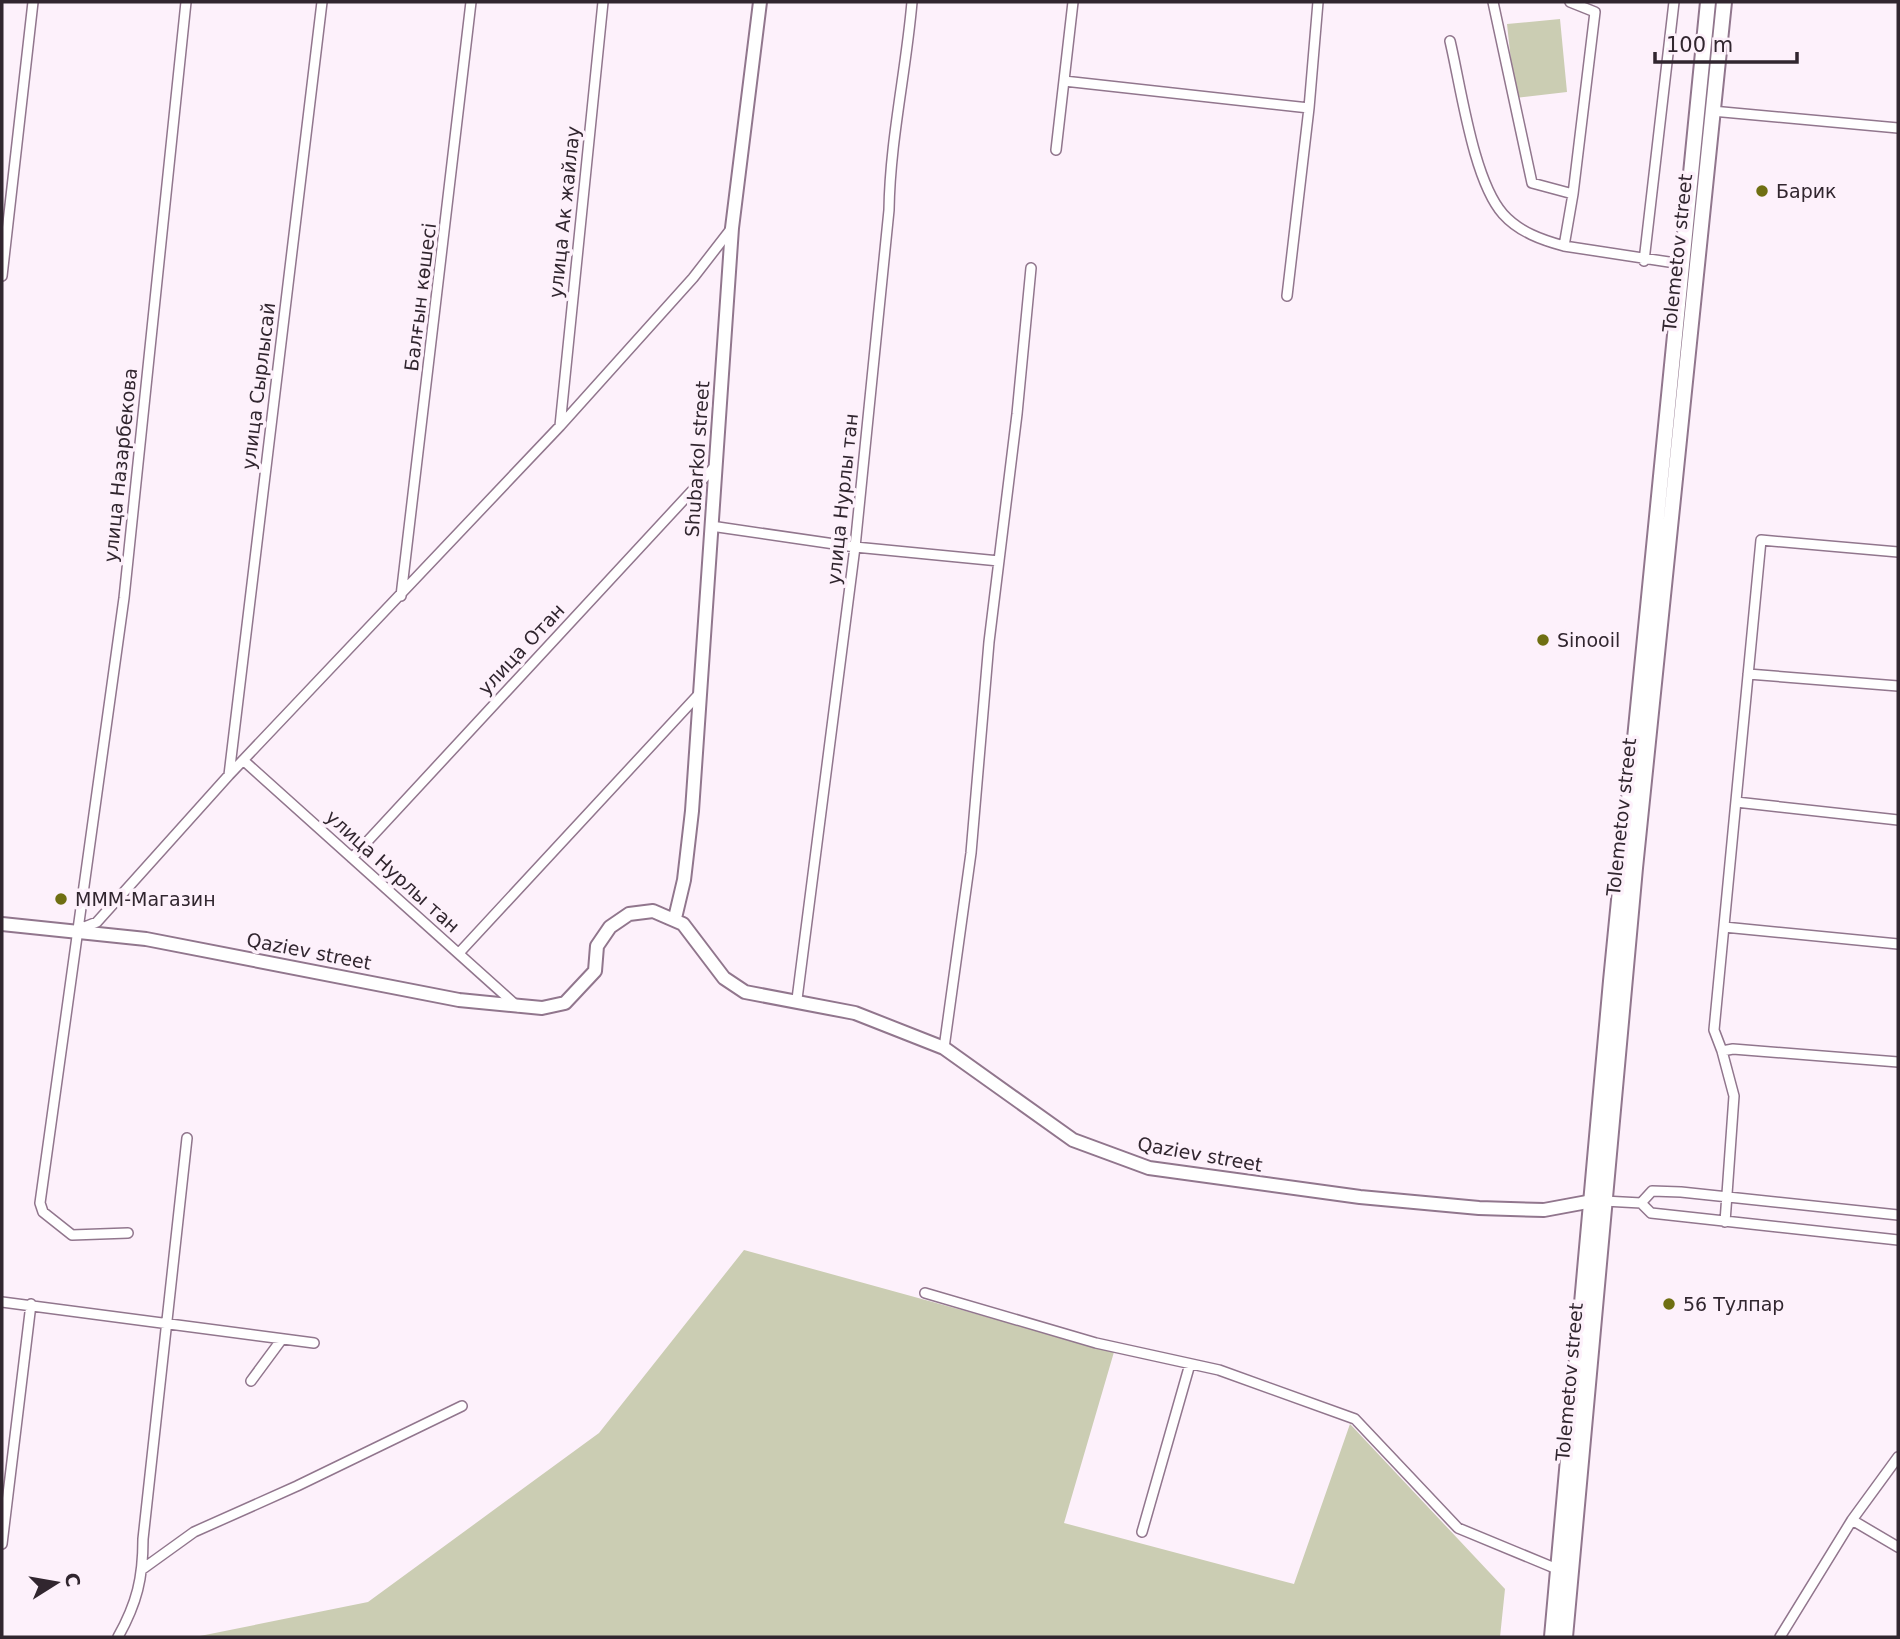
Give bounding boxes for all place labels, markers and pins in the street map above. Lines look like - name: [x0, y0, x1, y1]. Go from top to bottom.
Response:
- place label: Барик: [1776, 180, 1837, 202]
- marker: Барик: [1754, 183, 1770, 199]
- place label: Sinooil: [1557, 629, 1620, 651]
- marker: Sinooil: [1535, 632, 1551, 648]
- place label: МММ-Магазин: [75, 888, 216, 910]
- marker: МММ-Магазин: [53, 891, 69, 907]
- place label: 56 Тулпар: [1683, 1293, 1784, 1315]
- marker: 56 Тулпар: [1661, 1296, 1677, 1312]

